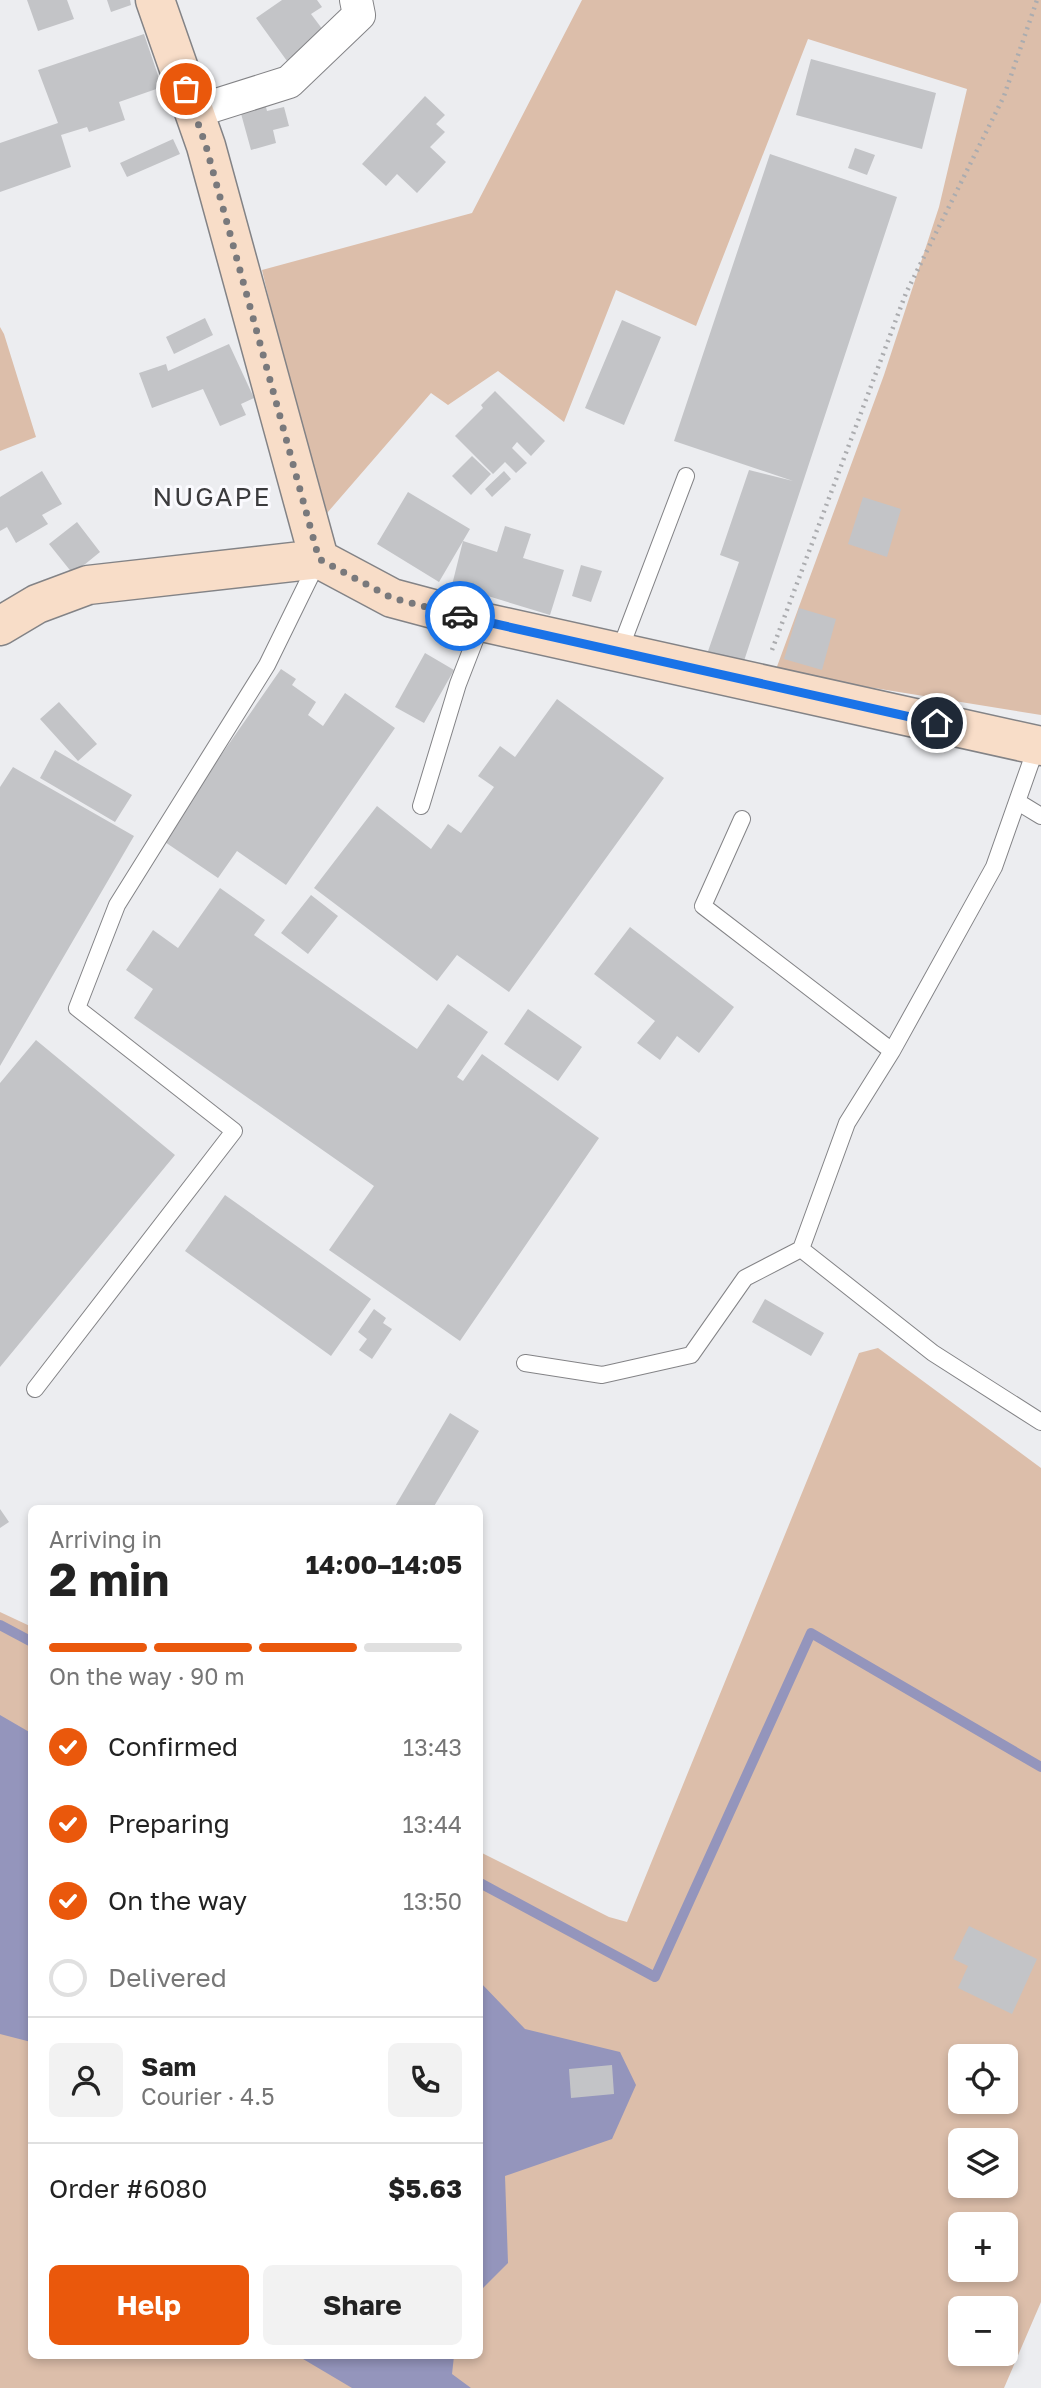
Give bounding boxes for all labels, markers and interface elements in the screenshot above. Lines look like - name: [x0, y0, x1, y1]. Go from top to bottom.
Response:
- pin: [156, 59, 216, 119]
- icon: bag: [167, 70, 205, 108]
- district label: NUGAPE: [153, 481, 271, 512]
- courier: [425, 581, 495, 651]
- icon: car: [441, 597, 479, 635]
- pin: [907, 693, 967, 753]
- icon: home: [918, 704, 956, 742]
- text: Arriving in: [49, 1525, 162, 1553]
- text: 14:00–14:05: [306, 1549, 462, 1580]
- text: 2 min: [49, 1551, 169, 1606]
- text: On the way · 90 m: [49, 1662, 245, 1690]
- icon: check: [49, 1728, 87, 1766]
- text: Confirmed: [108, 1731, 238, 1762]
- text: 13:43: [403, 1733, 462, 1761]
- icon: check: [49, 1805, 87, 1843]
- text: Preparing: [108, 1808, 230, 1839]
- text: 13:44: [402, 1810, 462, 1838]
- icon: check: [49, 1882, 87, 1920]
- text: On the way: [108, 1885, 247, 1916]
- text: 13:50: [403, 1887, 462, 1915]
- text: Delivered: [108, 1962, 227, 1993]
- button: person: [49, 2043, 123, 2117]
- button: phone: [388, 2043, 462, 2117]
- map controls: [948, 2044, 1018, 2366]
- button: locate: [948, 2044, 1018, 2114]
- text: Sam: [141, 2051, 196, 2082]
- text: Courier · 4.5: [141, 2082, 274, 2110]
- button: layers: [948, 2128, 1018, 2198]
- text: Order #6080: [49, 2173, 207, 2204]
- text: $5.63: [388, 2173, 462, 2204]
- button: +: [948, 2212, 1018, 2282]
- button: Help: [49, 2265, 249, 2345]
- button: Share: [263, 2265, 462, 2345]
- button: −: [948, 2296, 1018, 2366]

